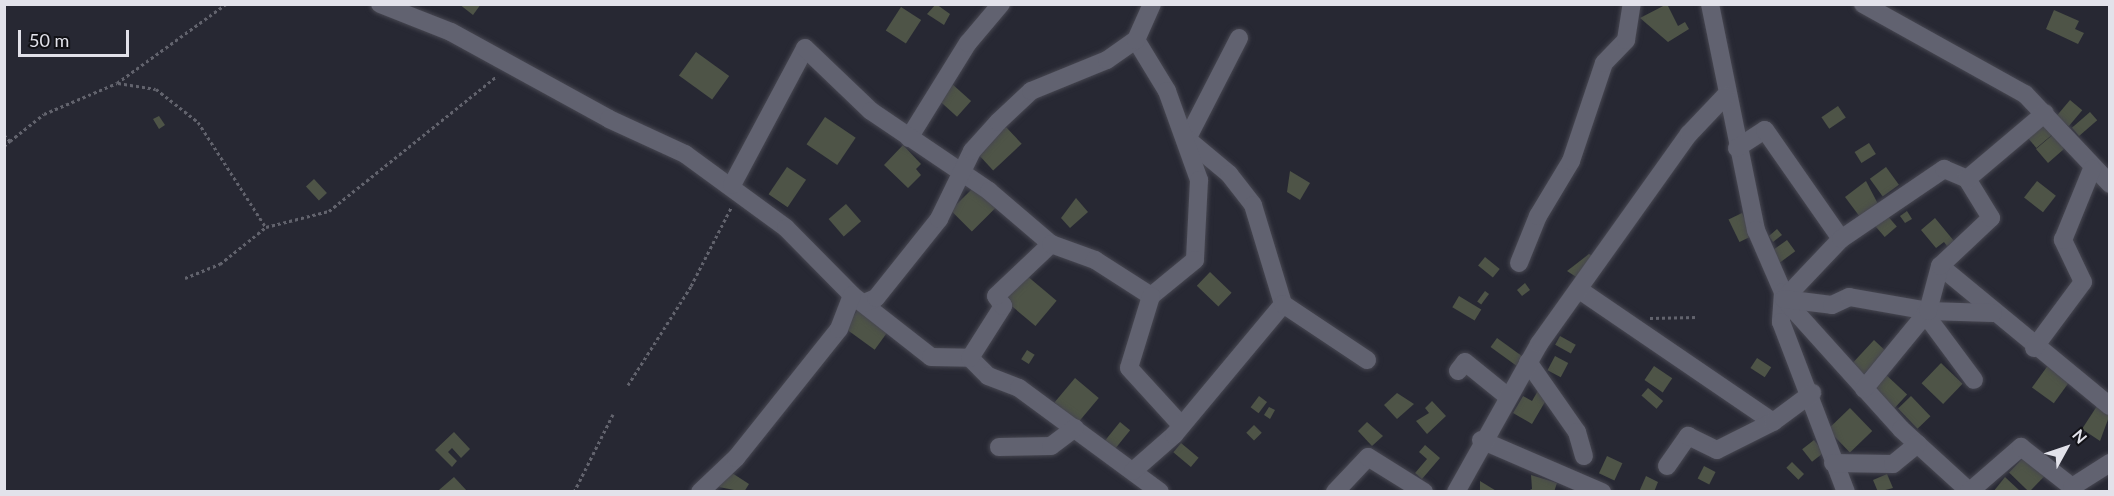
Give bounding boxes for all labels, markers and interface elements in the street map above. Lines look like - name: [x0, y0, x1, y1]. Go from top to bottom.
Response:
- scale bar: [21, 18, 132, 56]
- text: 50 m: [29, 29, 69, 51]
- north arrow: [2036, 418, 2096, 478]
- text: N: [2069, 425, 2091, 447]

